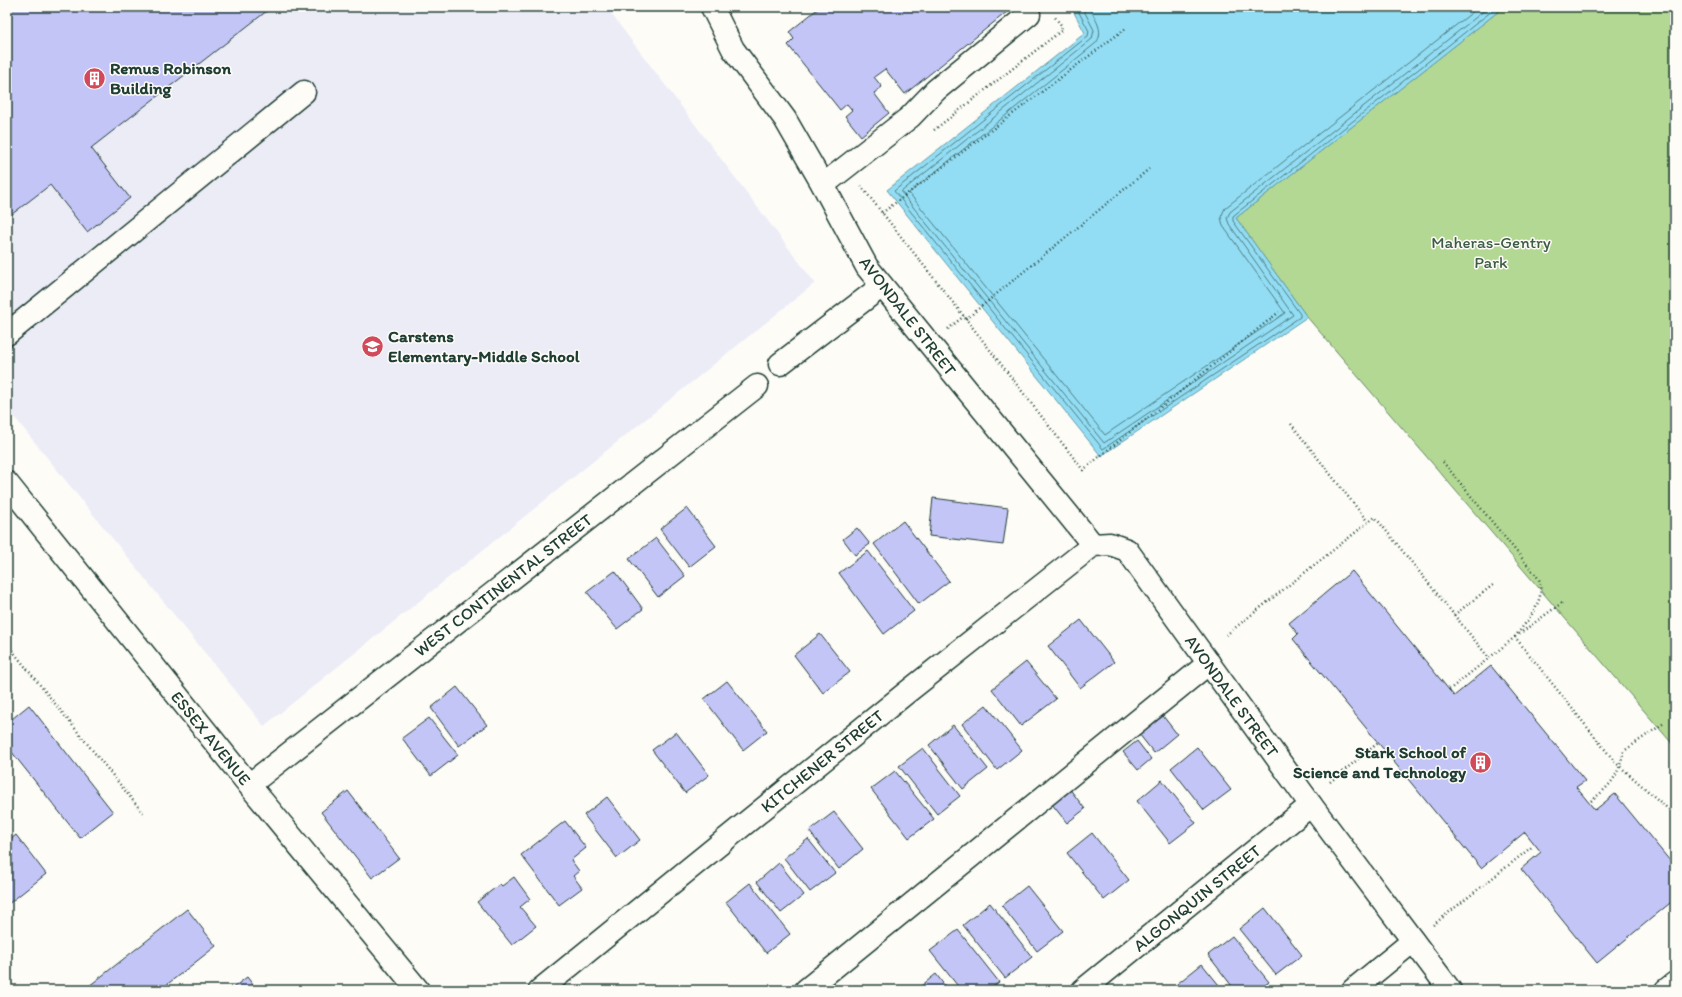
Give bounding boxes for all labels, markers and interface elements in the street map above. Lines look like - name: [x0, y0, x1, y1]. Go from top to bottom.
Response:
- place label: Remus Robinson Building: [110, 58, 231, 99]
- building icon: Remus Robinson Building: [81, 65, 107, 91]
- park label: Maheras-Gentry Park: [1431, 232, 1551, 272]
- street label: AVONDALE STREET: [855, 252, 961, 380]
- place label: Carstens Elementary-Middle School: [388, 326, 580, 367]
- school or university icon: Carstens Elementary-Middle School: [359, 333, 385, 359]
- street label: WEST CONTINENTAL STREET: [410, 509, 596, 661]
- street label: AVONDALE STREET: [1181, 631, 1283, 761]
- street label: ESSEX AVENUE: [167, 687, 255, 789]
- street label: KITCHENER STREET: [757, 705, 888, 817]
- place label: Stark School of Science and Technology: [1293, 742, 1467, 783]
- building icon: Stark School of Science and Technology: [1468, 749, 1494, 775]
- street label: ALGONQUIN STREET: [1129, 840, 1265, 956]

